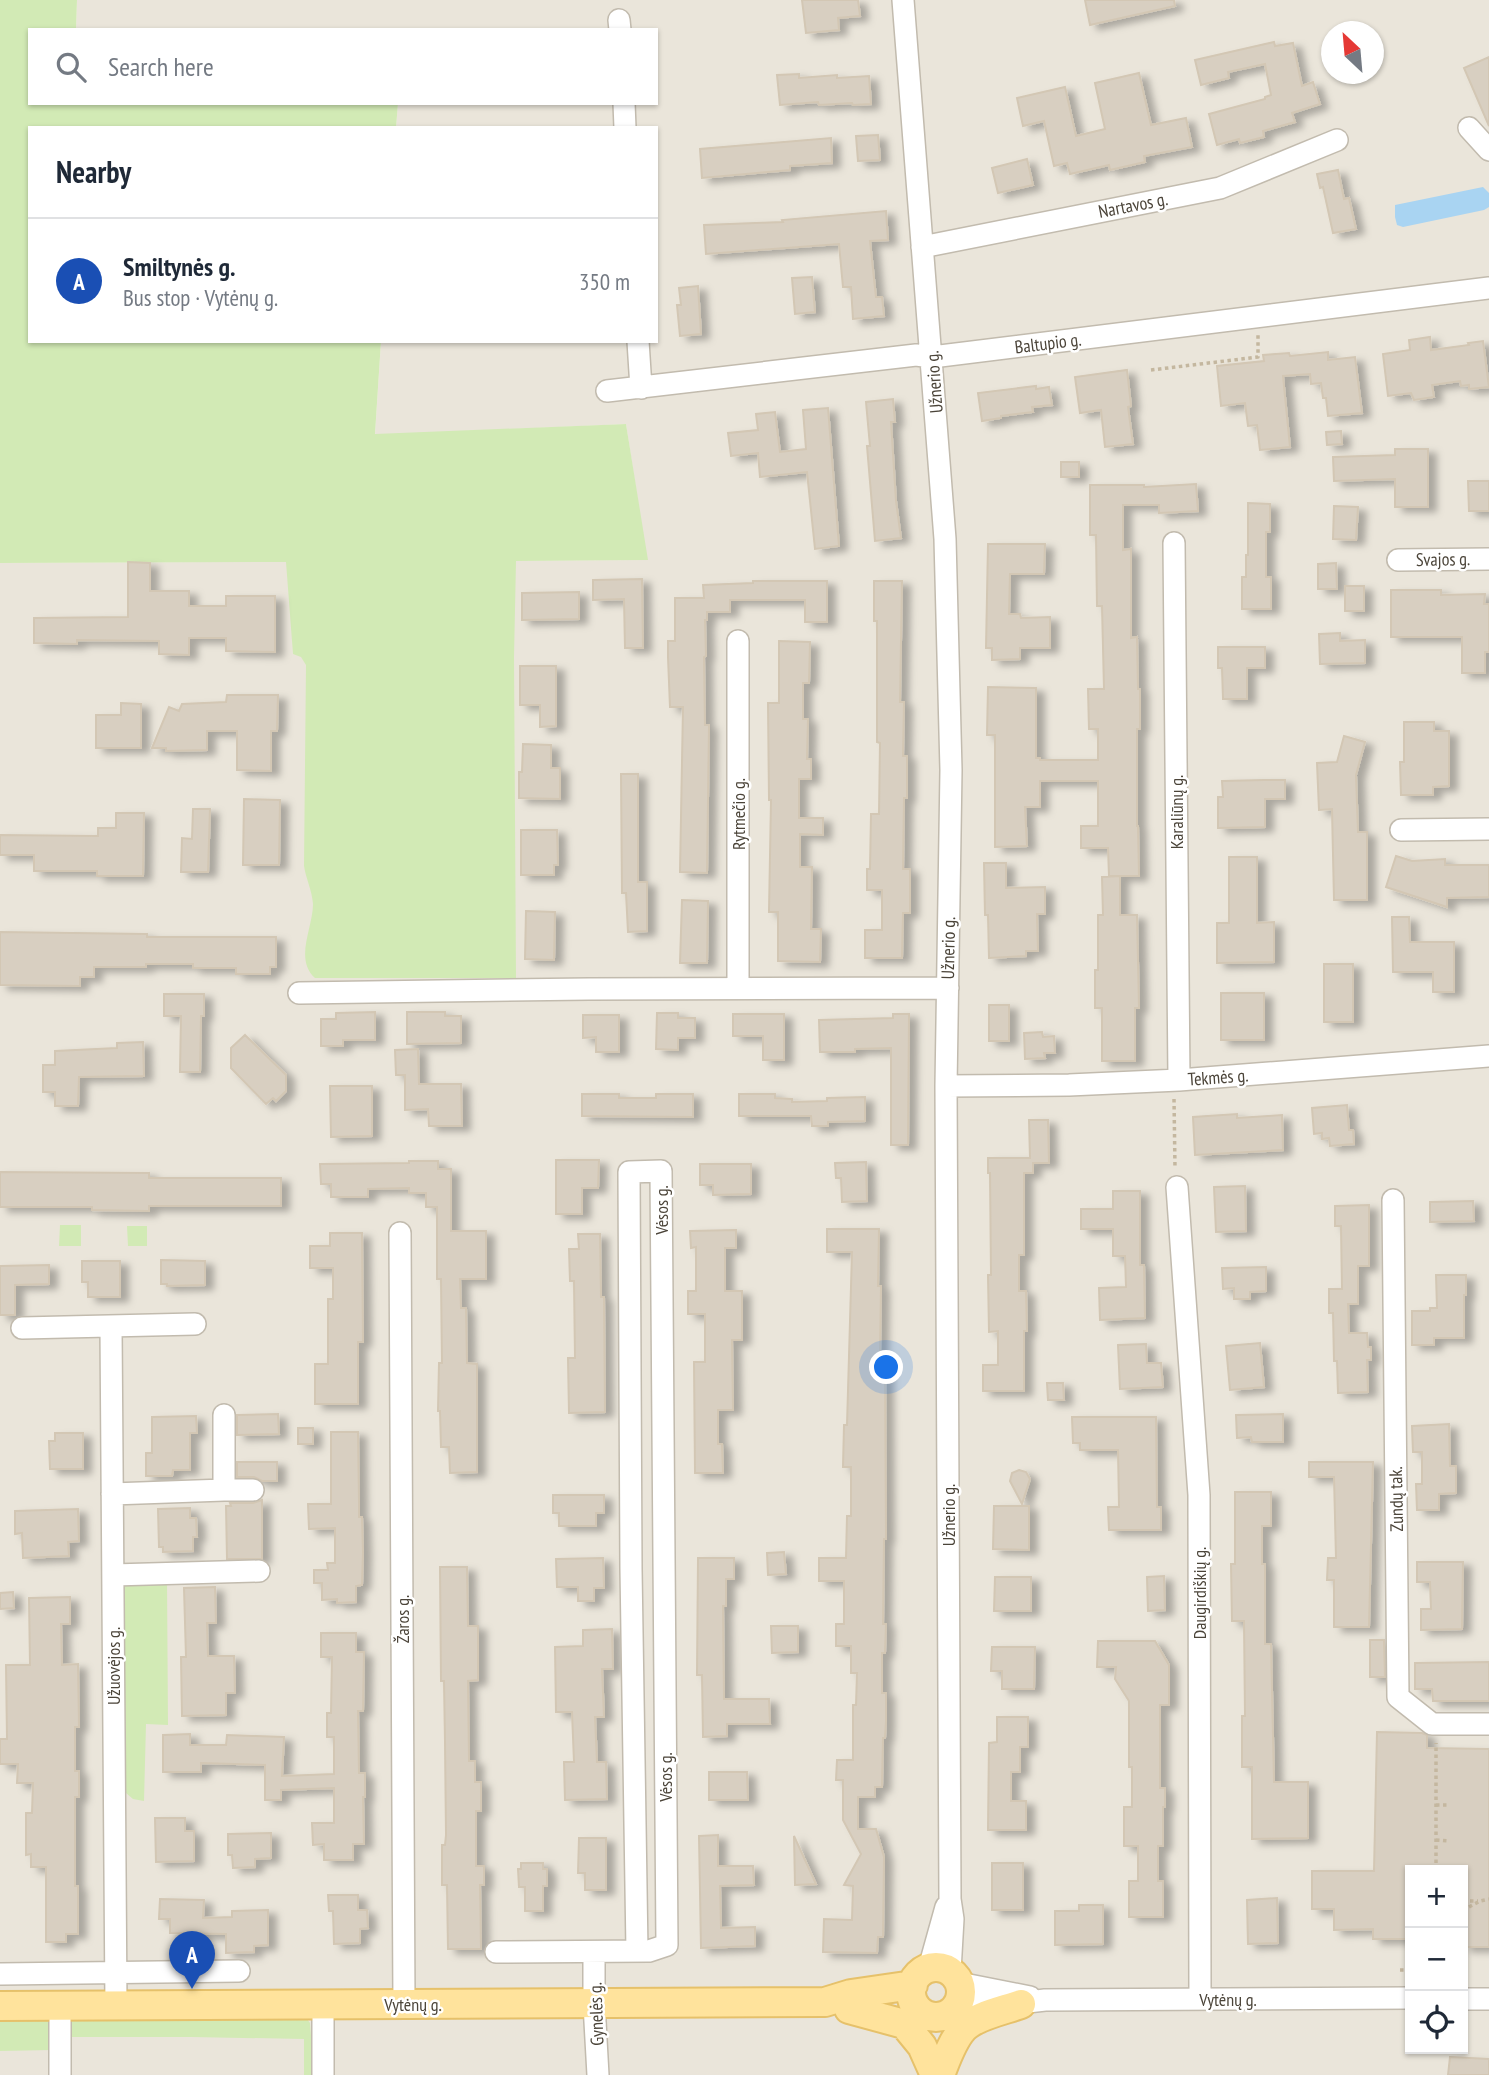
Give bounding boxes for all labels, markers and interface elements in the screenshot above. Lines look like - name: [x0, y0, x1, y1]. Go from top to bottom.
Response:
- north arrow: [1321, 21, 1384, 84]
- search box: [28, 28, 658, 105]
- icon: search: [52, 48, 90, 86]
- text: Search here: [108, 50, 214, 83]
- text: Nearby: [56, 152, 131, 191]
- street label: Nartavos g.: [1096, 187, 1170, 223]
- text: Smiltynės g.: [123, 250, 236, 283]
- text: A: [73, 267, 85, 296]
- text: 350 m: [579, 267, 630, 296]
- text: Bus stop · Vytėnų g.: [123, 283, 278, 312]
- street label: Baltupio g.: [1013, 328, 1083, 358]
- street label: Užnerio g.: [920, 350, 948, 414]
- street label: Svajos g.: [1416, 547, 1470, 571]
- street label: Karaliūnų g.: [1165, 775, 1188, 849]
- street label: Rytmečio g.: [727, 778, 750, 850]
- street label: Užnerio g.: [936, 916, 960, 980]
- street label: Tekmės g.: [1187, 1063, 1249, 1091]
- street label: Vėsos g.: [650, 1185, 673, 1236]
- your location: [869, 1350, 903, 1384]
- street label: Zundų tak.: [1384, 1466, 1408, 1532]
- street label: Užnerio g.: [937, 1484, 960, 1546]
- street label: Daugirdiškių g.: [1188, 1547, 1211, 1639]
- street label: Žaros g.: [391, 1595, 414, 1643]
- street label: Užuovėjos g.: [102, 1627, 125, 1705]
- street label: Vėsos g.: [654, 1752, 677, 1803]
- map controls: [1405, 1865, 1468, 2054]
- button: +: [1405, 1865, 1468, 1928]
- button: −: [1405, 1928, 1468, 1991]
- pin: A: [169, 1931, 215, 1989]
- street label: Gynelės g.: [583, 1982, 609, 2046]
- street label: Vytėnų g.: [1198, 1988, 1257, 2011]
- button: locate: [1405, 1991, 1468, 2054]
- street label: Vytėnų g.: [383, 1993, 442, 2016]

